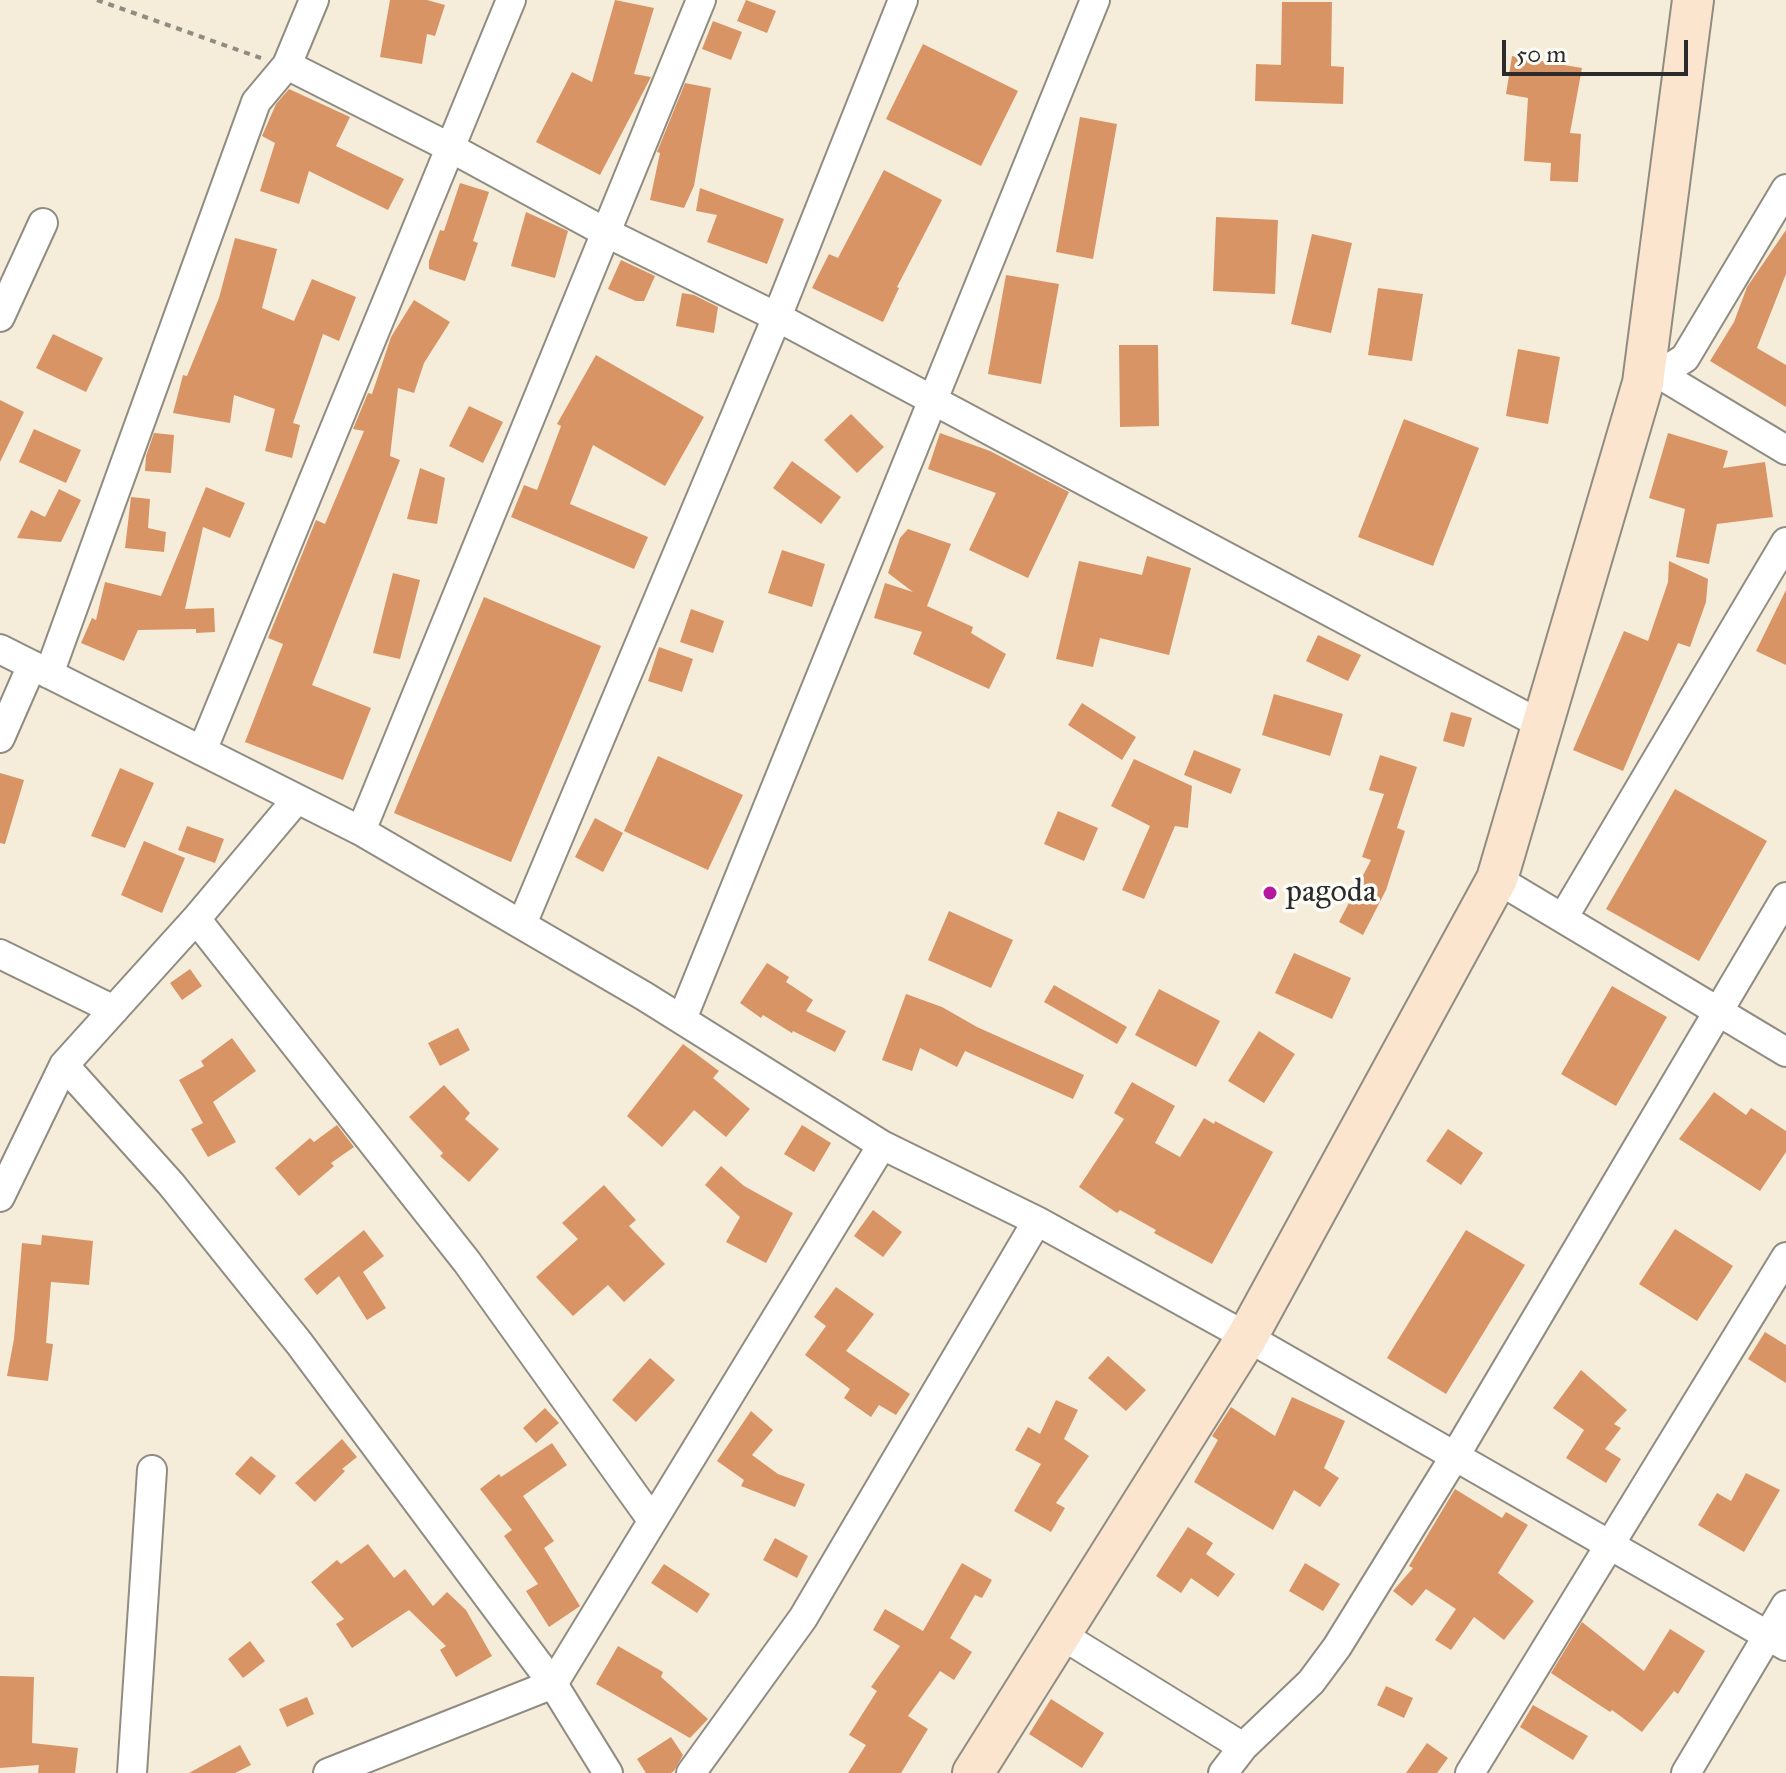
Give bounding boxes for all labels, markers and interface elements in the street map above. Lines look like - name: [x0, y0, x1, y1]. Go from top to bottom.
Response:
- scale bar: [1506, 24, 1692, 74]
- text: 50 m: [1516, 39, 1566, 69]
- place label: pagoda: [1286, 874, 1376, 912]
- marker: pagoda: [1261, 884, 1279, 902]

